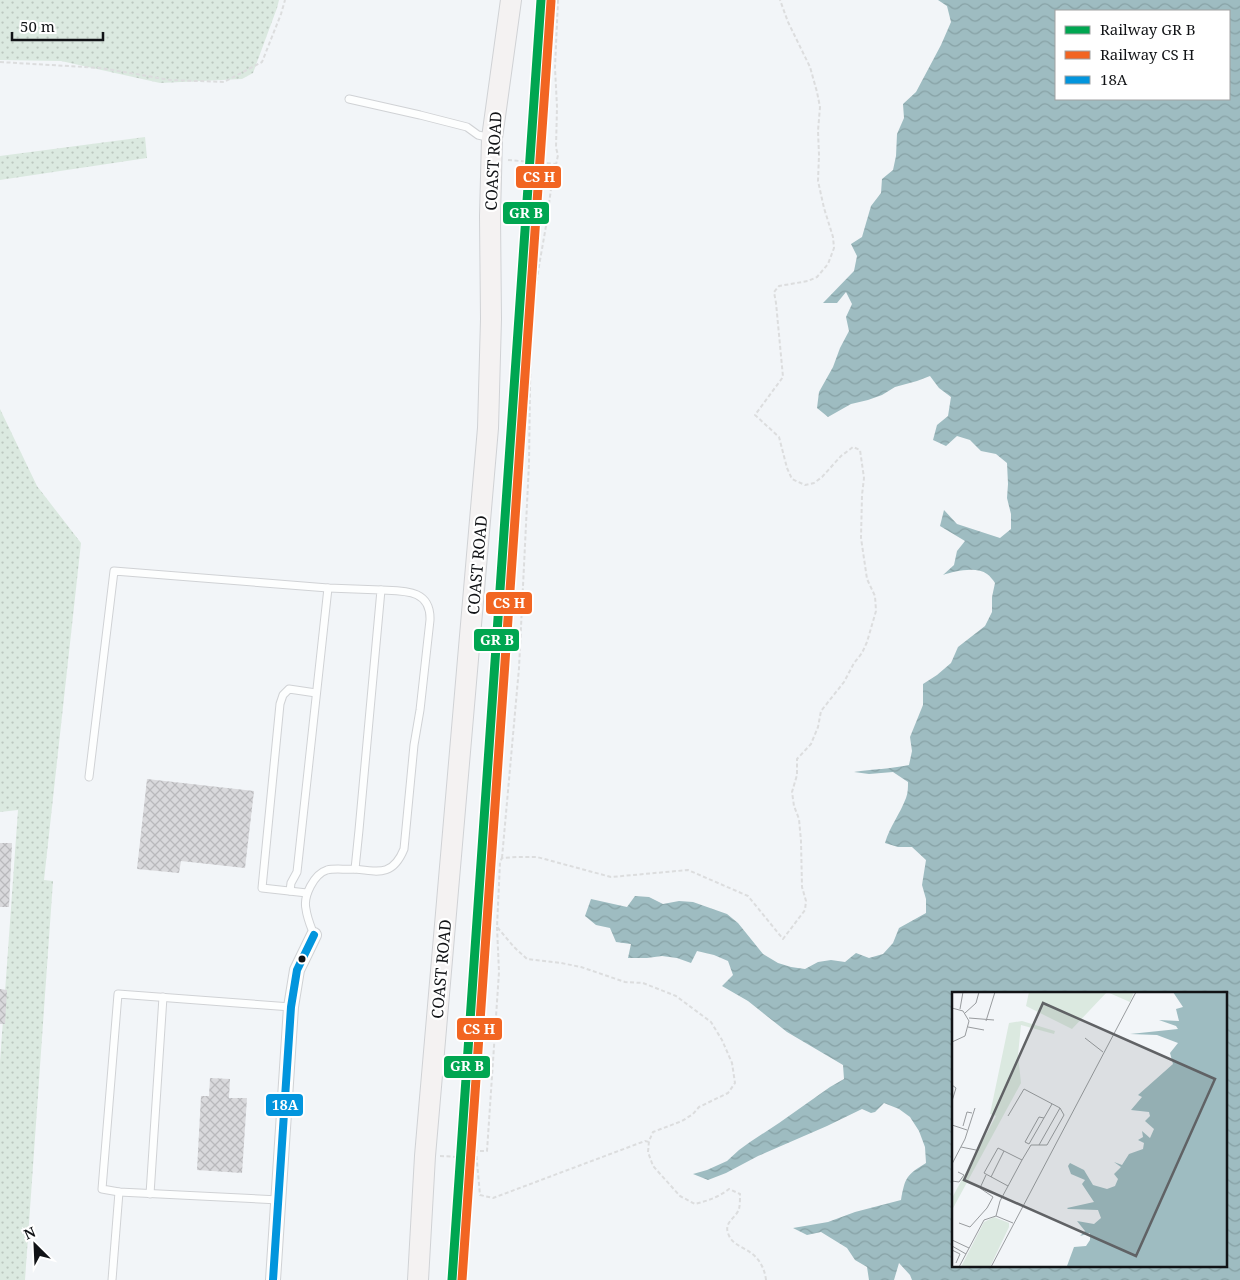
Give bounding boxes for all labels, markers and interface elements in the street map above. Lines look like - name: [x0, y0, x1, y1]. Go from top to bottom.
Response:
- scale bar: [12, 10, 104, 42]
- legend: [1055, 10, 1230, 100]
- text: 50 m: [20, 16, 55, 36]
- text: Railway GR B: [1100, 19, 1195, 39]
- text: Railway CS H: [1100, 44, 1194, 64]
- text: 18A: [1100, 69, 1128, 89]
- street label: COAST ROAD: [479, 111, 507, 211]
- line badge: CS H: [515, 165, 562, 189]
- text: CS H: [523, 167, 556, 186]
- line badge: GR B: [502, 201, 550, 225]
- text: GR B: [509, 203, 543, 222]
- street label: COAST ROAD: [462, 514, 492, 616]
- line badge: CS H: [485, 591, 533, 615]
- text: CS H: [493, 593, 526, 612]
- line badge: GR B: [473, 628, 520, 652]
- text: GR B: [480, 630, 514, 649]
- street label: COAST ROAD: [426, 918, 456, 1020]
- unlabelled marker: [297, 954, 307, 964]
- inset map: [952, 992, 1228, 1268]
- line badge: CS H: [456, 1017, 503, 1041]
- text: CS H: [463, 1019, 496, 1038]
- line badge: GR B: [443, 1055, 491, 1079]
- text: GR B: [450, 1056, 484, 1075]
- line badge: 18A: [265, 1093, 304, 1117]
- text: 18A: [272, 1095, 299, 1114]
- north arrow: [10, 1220, 60, 1270]
- text: N: [21, 1222, 38, 1244]

